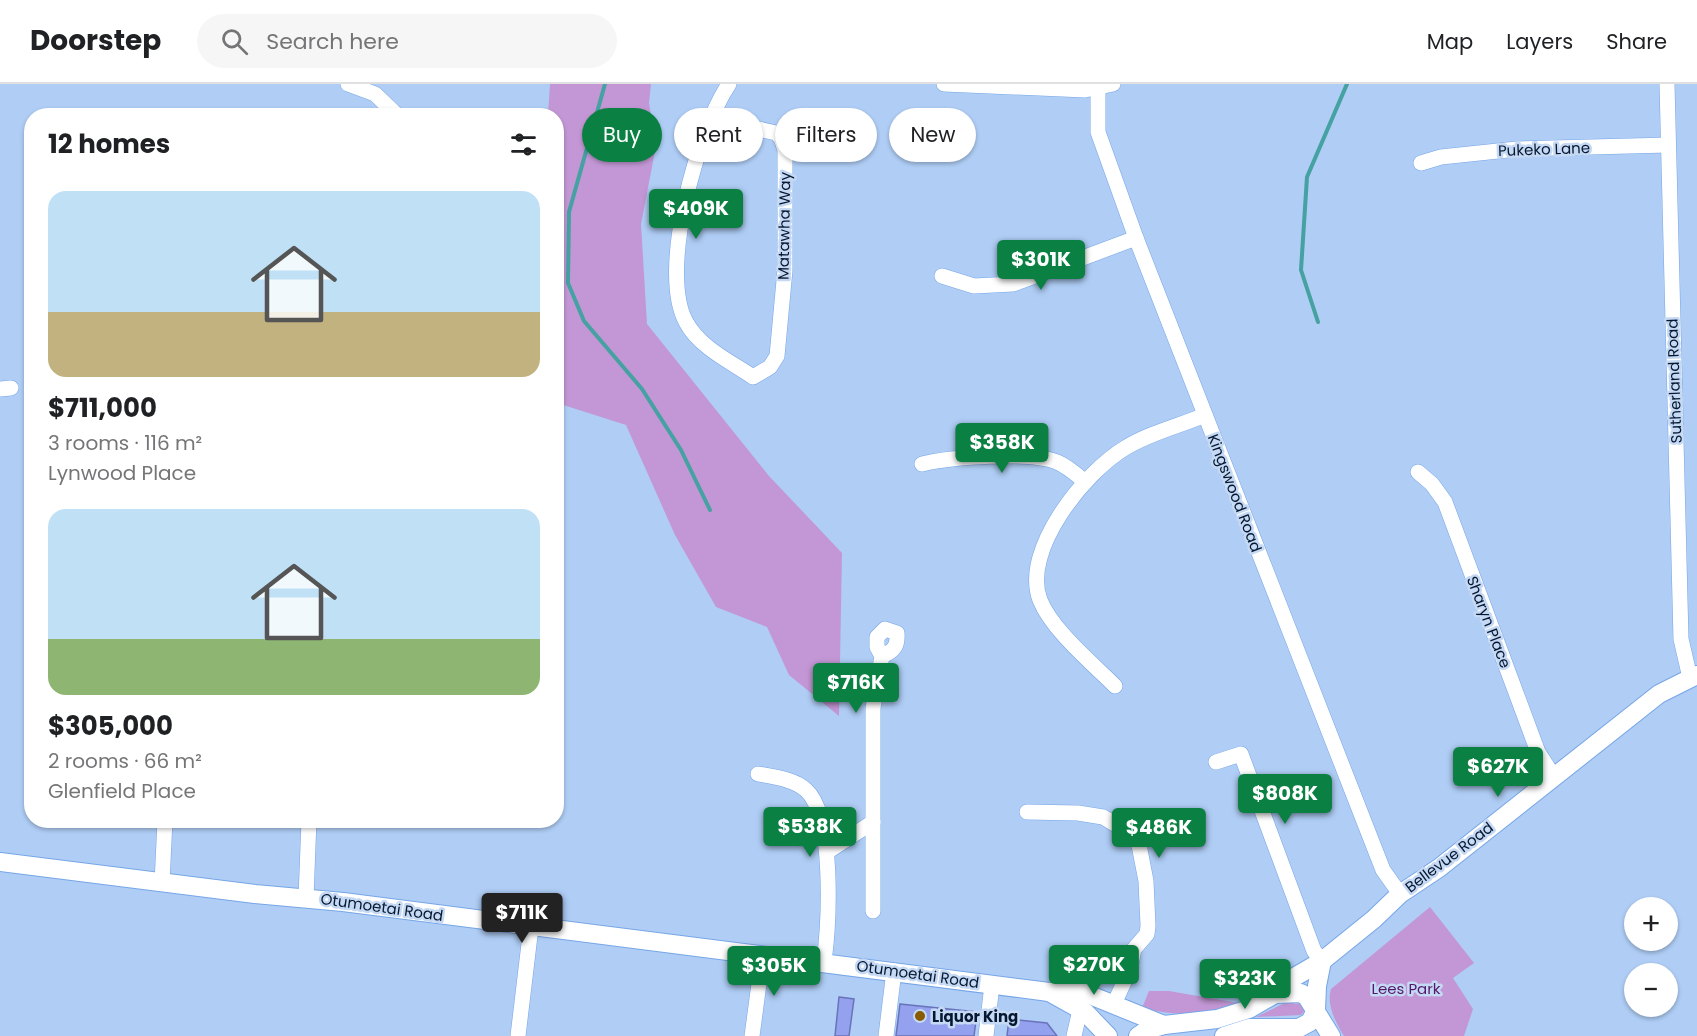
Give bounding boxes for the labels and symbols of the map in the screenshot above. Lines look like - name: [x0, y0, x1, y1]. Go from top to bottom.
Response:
- street label: Pukeko Lane: [1498, 137, 1590, 161]
- street label: Matawha Way: [773, 171, 795, 280]
- pin: $409K: [654, 189, 738, 240]
- pin: $301K: [999, 240, 1083, 291]
- street label: Sutherland Road: [1661, 318, 1687, 444]
- pin: $358K: [960, 423, 1044, 474]
- street label: Kingswood Road: [1203, 431, 1267, 555]
- street label: Sharyn Place: [1462, 573, 1516, 671]
- pin: $716K: [814, 663, 898, 714]
- pin: $627K: [1456, 747, 1540, 798]
- pin: $808K: [1243, 774, 1327, 825]
- pin: $538K: [768, 807, 852, 858]
- pin: $486K: [1117, 808, 1201, 859]
- street label: Bellevue Road: [1401, 817, 1497, 897]
- street label: Otumoetai Road: [319, 888, 445, 926]
- pin: $711K: [480, 893, 564, 944]
- pin: $270K: [1052, 945, 1136, 996]
- pin: $305K: [732, 946, 816, 997]
- street label: Otumoetai Road: [855, 955, 981, 993]
- pin: $323K: [1203, 959, 1287, 1010]
- park label: Lees Park: [1371, 978, 1441, 999]
- place label: Liquor King: [932, 1006, 1018, 1027]
- marker: Liquor King: [913, 1009, 927, 1023]

